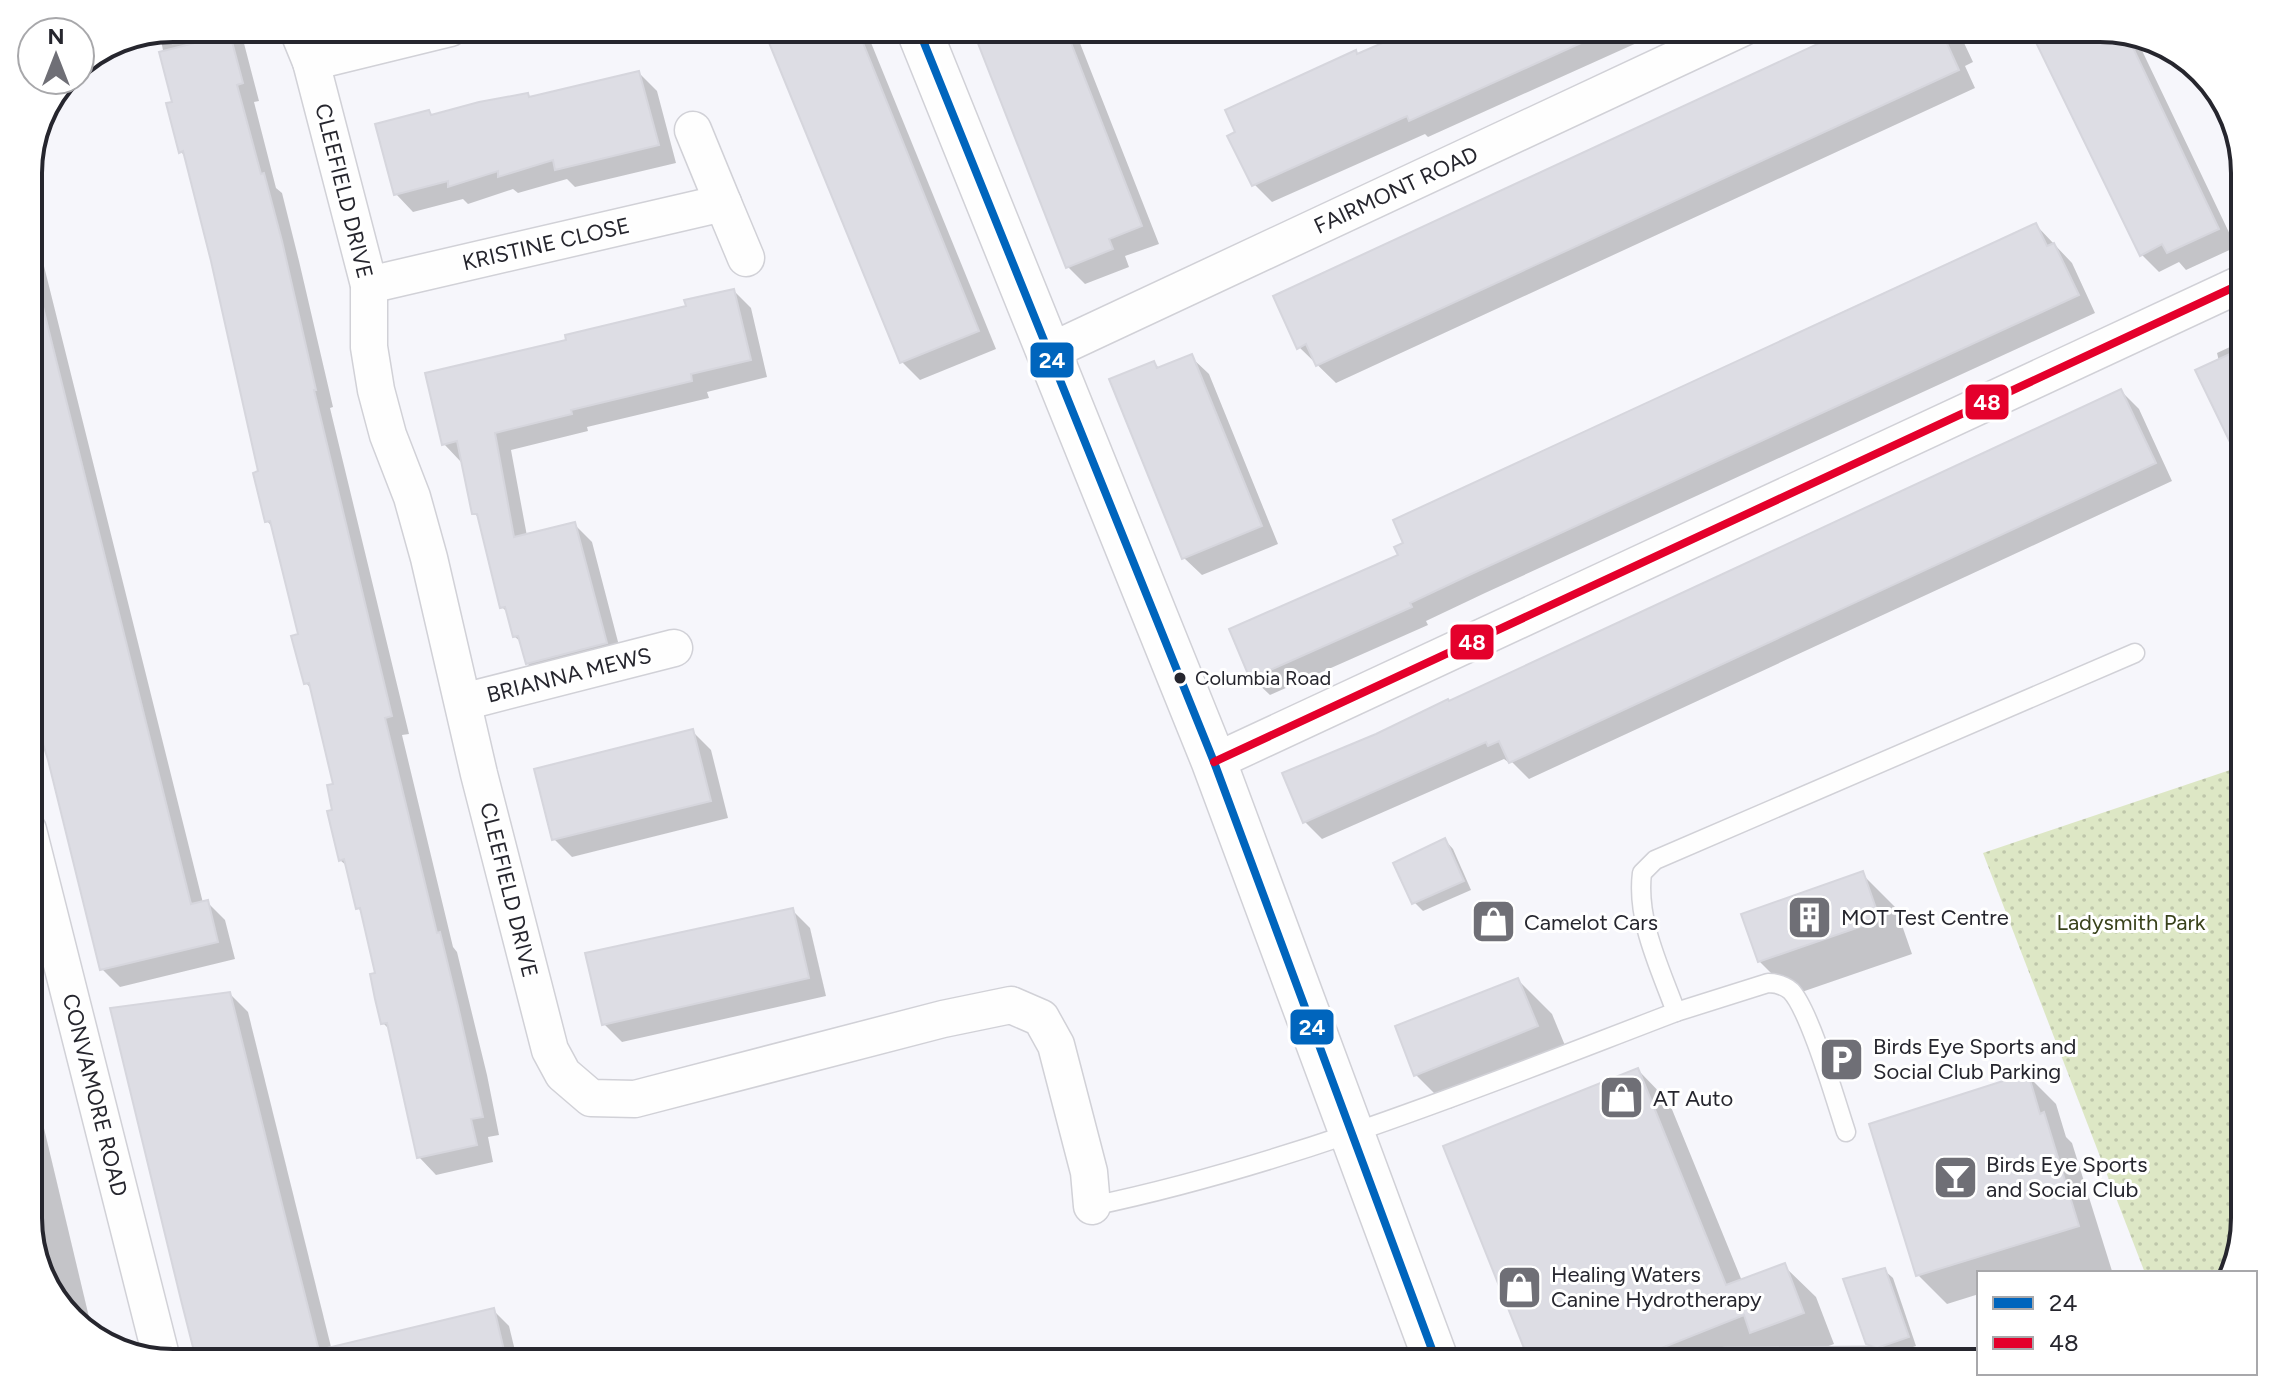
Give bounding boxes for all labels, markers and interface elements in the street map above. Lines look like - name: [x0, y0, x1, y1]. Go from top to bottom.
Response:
- north arrow: [16, 16, 96, 96]
- text: N: [47, 23, 65, 50]
- street label: CLEEFIELD DRIVE: [309, 101, 379, 281]
- street label: FAIRMONT ROAD: [1310, 140, 1482, 240]
- street label: KRISTINE CLOSE: [460, 212, 632, 276]
- line badge: 24: [1029, 341, 1075, 379]
- text: 24: [1039, 347, 1065, 374]
- line badge: 48: [1964, 383, 2010, 421]
- text: 48: [1973, 389, 2001, 416]
- line badge: 48: [1449, 623, 1495, 661]
- text: 48: [1458, 629, 1486, 656]
- street label: BRIANNA MEWS: [484, 641, 654, 709]
- place label: Columbia Road: [1195, 666, 1331, 690]
- marker: Columbia Road: [1172, 670, 1188, 686]
- street label: CLEEFIELD DRIVE: [474, 800, 544, 980]
- building icon: MOT Test Centre: [1786, 893, 1834, 941]
- shop icon: Camelot Cars: [1469, 898, 1517, 946]
- place label: MOT Test Centre: [1841, 904, 2009, 931]
- place label: Camelot Cars: [1524, 909, 1658, 936]
- park label: Ladysmith Park: [2056, 909, 2206, 936]
- street label: CONVAMORE ROAD: [57, 991, 133, 1199]
- line badge: 24: [1289, 1008, 1335, 1046]
- text: 24: [1299, 1014, 1325, 1041]
- place label: Birds Eye Sports and Social Club Parking: [1873, 1033, 2076, 1085]
- parking icon: Birds Eye Sports and Social Club Parking: [1818, 1035, 1866, 1083]
- shop icon: AT Auto: [1598, 1074, 1646, 1122]
- place label: AT Auto: [1653, 1085, 1733, 1112]
- place label: Birds Eye Sports and Social Club: [1986, 1151, 2148, 1203]
- bar icon: Birds Eye Sports and Social Club: [1931, 1153, 1979, 1201]
- place label: Healing Waters Canine Hydrotherapy: [1551, 1261, 1762, 1313]
- shop icon: Healing Waters Canine Hydrotherapy: [1496, 1263, 1544, 1311]
- legend: [1977, 1271, 2257, 1375]
- text: 24: [2049, 1288, 2077, 1317]
- text: 48: [2049, 1328, 2079, 1357]

